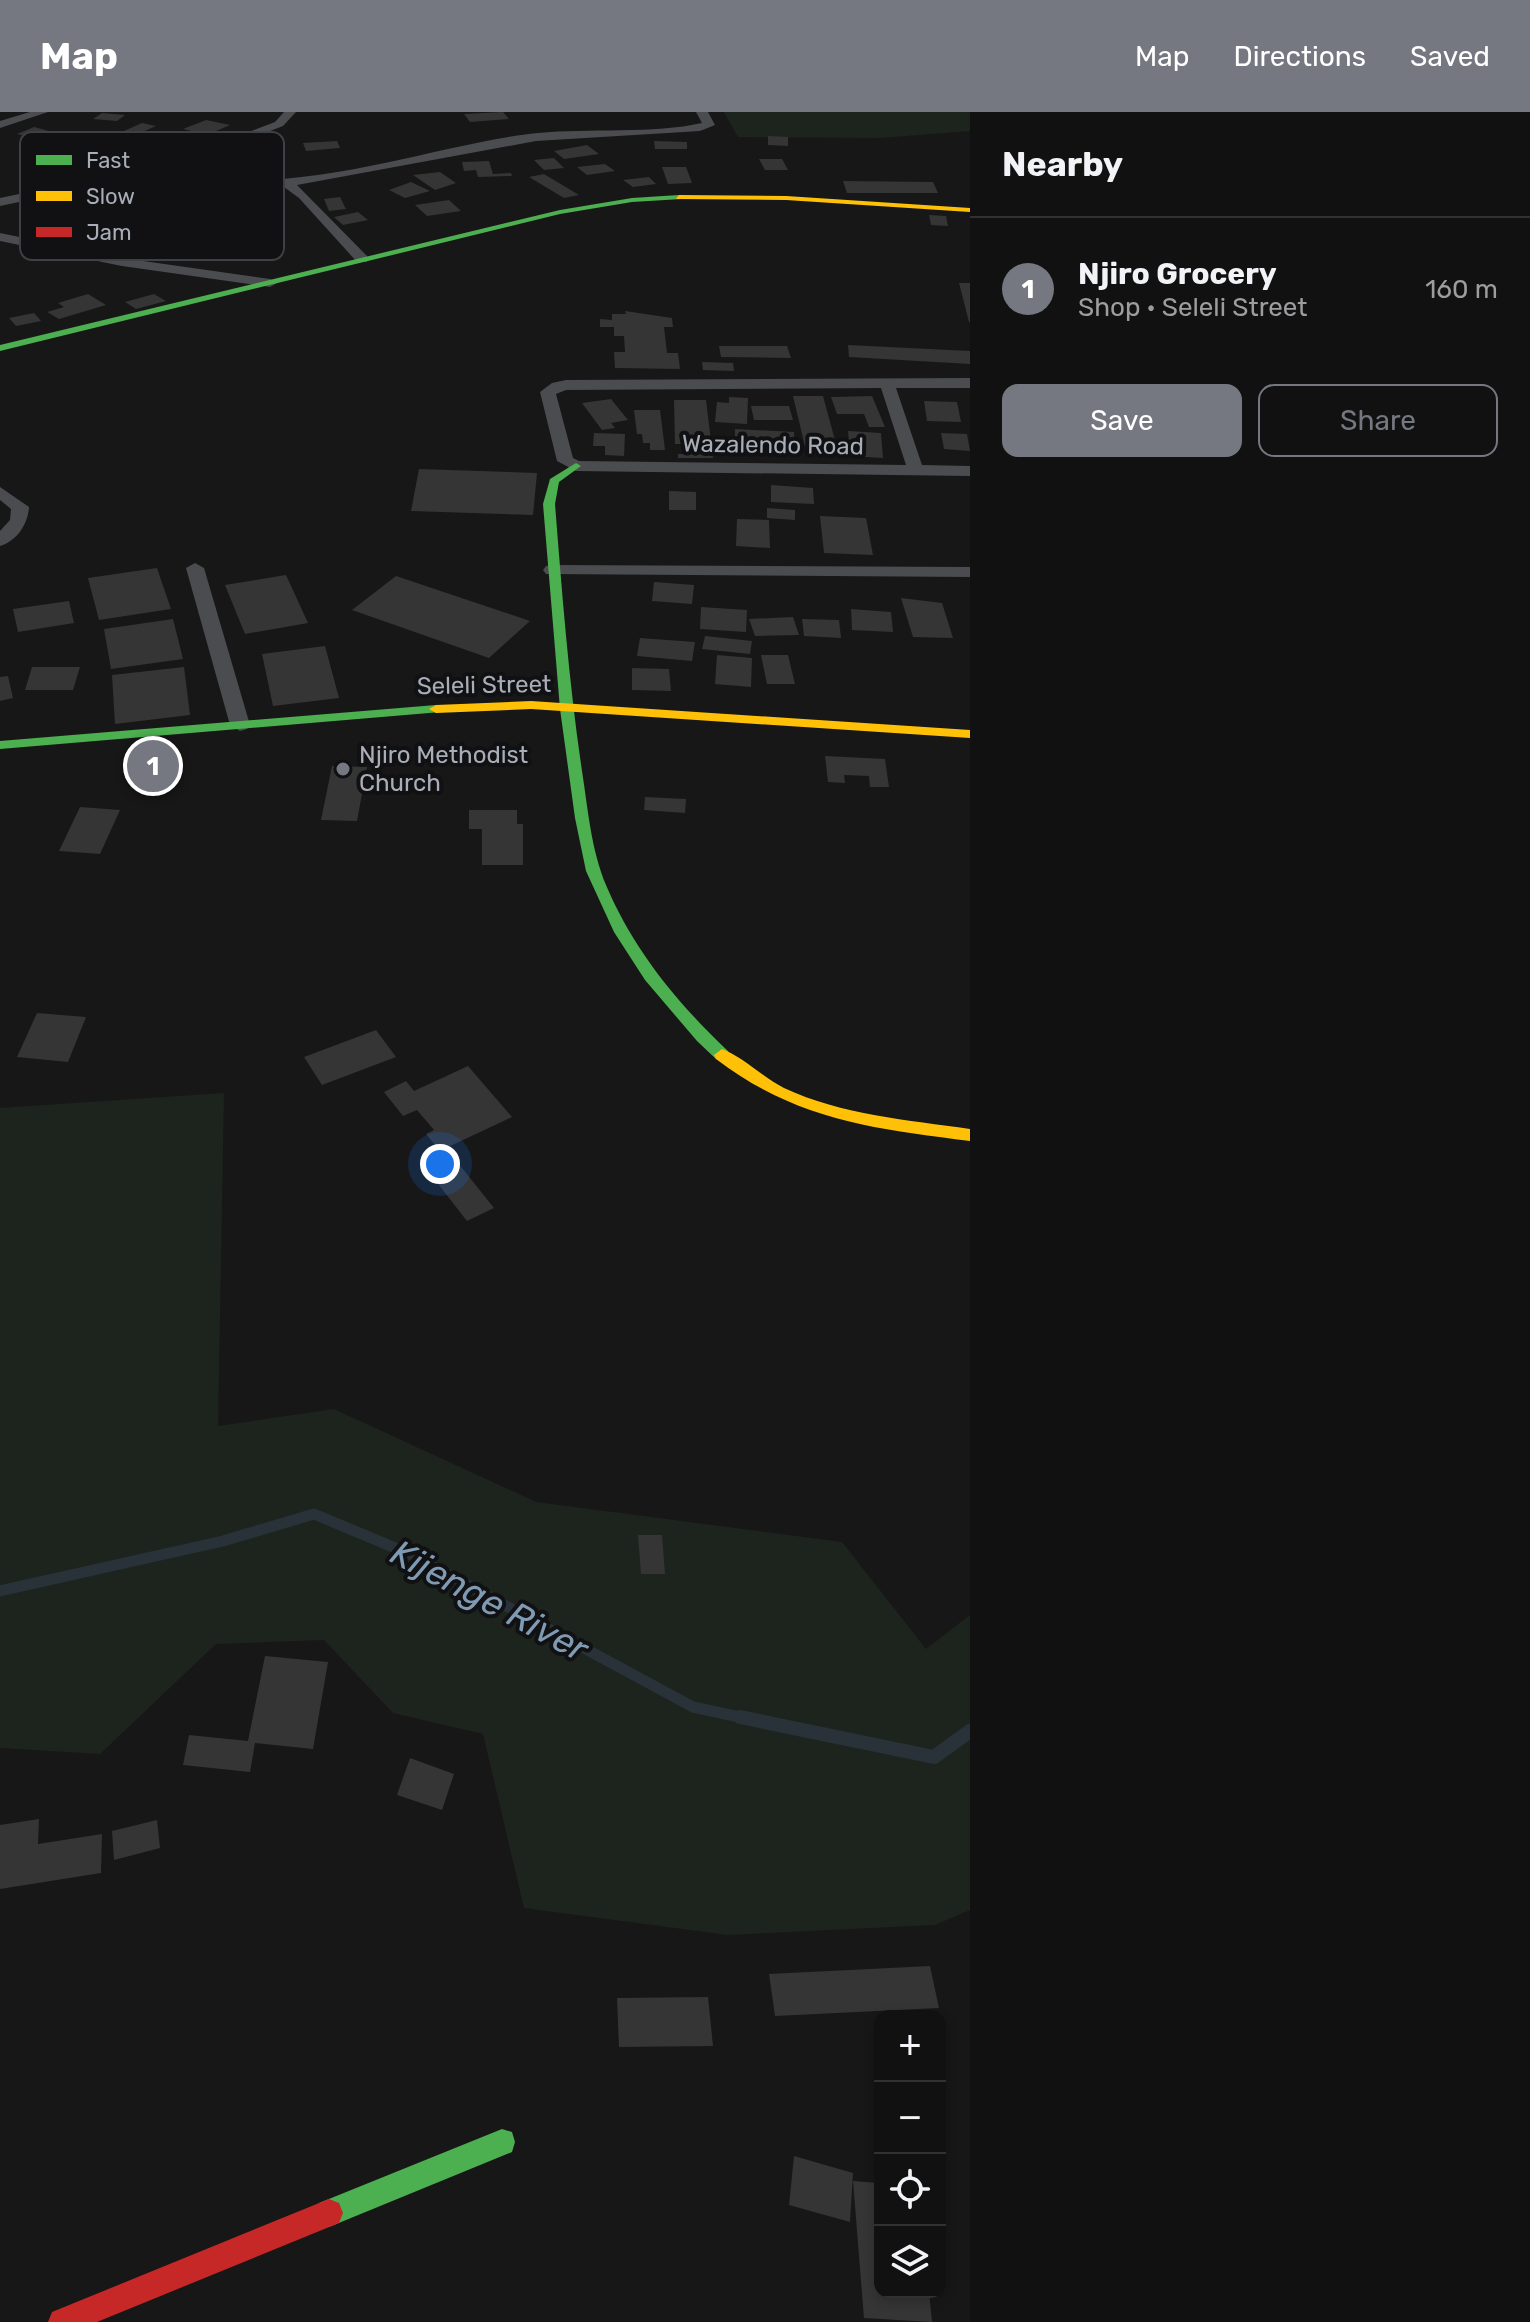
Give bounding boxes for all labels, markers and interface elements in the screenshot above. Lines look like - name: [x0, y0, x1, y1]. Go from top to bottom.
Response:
- text: Map: [40, 33, 118, 79]
- text: Map: [1135, 40, 1189, 73]
- text: Directions: [1233, 40, 1366, 73]
- text: Saved: [1410, 40, 1490, 73]
- legend: [20, 132, 284, 260]
- text: Nearby: [1002, 144, 1123, 185]
- text: Fast: [86, 147, 131, 174]
- text: Slow: [86, 183, 135, 210]
- text: Jam: [86, 219, 132, 246]
- text: Njiro Grocery: [1078, 256, 1277, 292]
- text: 1: [1022, 274, 1034, 305]
- text: 160 m: [1425, 274, 1498, 305]
- text: Shop · Seleli Street: [1078, 292, 1308, 323]
- button: Save: [1002, 384, 1242, 457]
- button: Share: [1258, 384, 1498, 457]
- street label: Wazalendo Road: [682, 429, 864, 461]
- street label: Seleli Street: [416, 670, 552, 700]
- pin: 1: [127, 736, 179, 796]
- place label: Njiro Methodist Church: [359, 741, 528, 797]
- marker: Njiro Methodist Church: [334, 760, 352, 778]
- your location: [420, 1144, 460, 1184]
- water label: Kijenge River: [384, 1531, 597, 1671]
- map controls: [874, 2010, 946, 2298]
- button: +: [874, 2010, 946, 2082]
- button: −: [874, 2082, 946, 2154]
- button: locate: [874, 2154, 946, 2226]
- button: layers: [874, 2226, 946, 2298]

